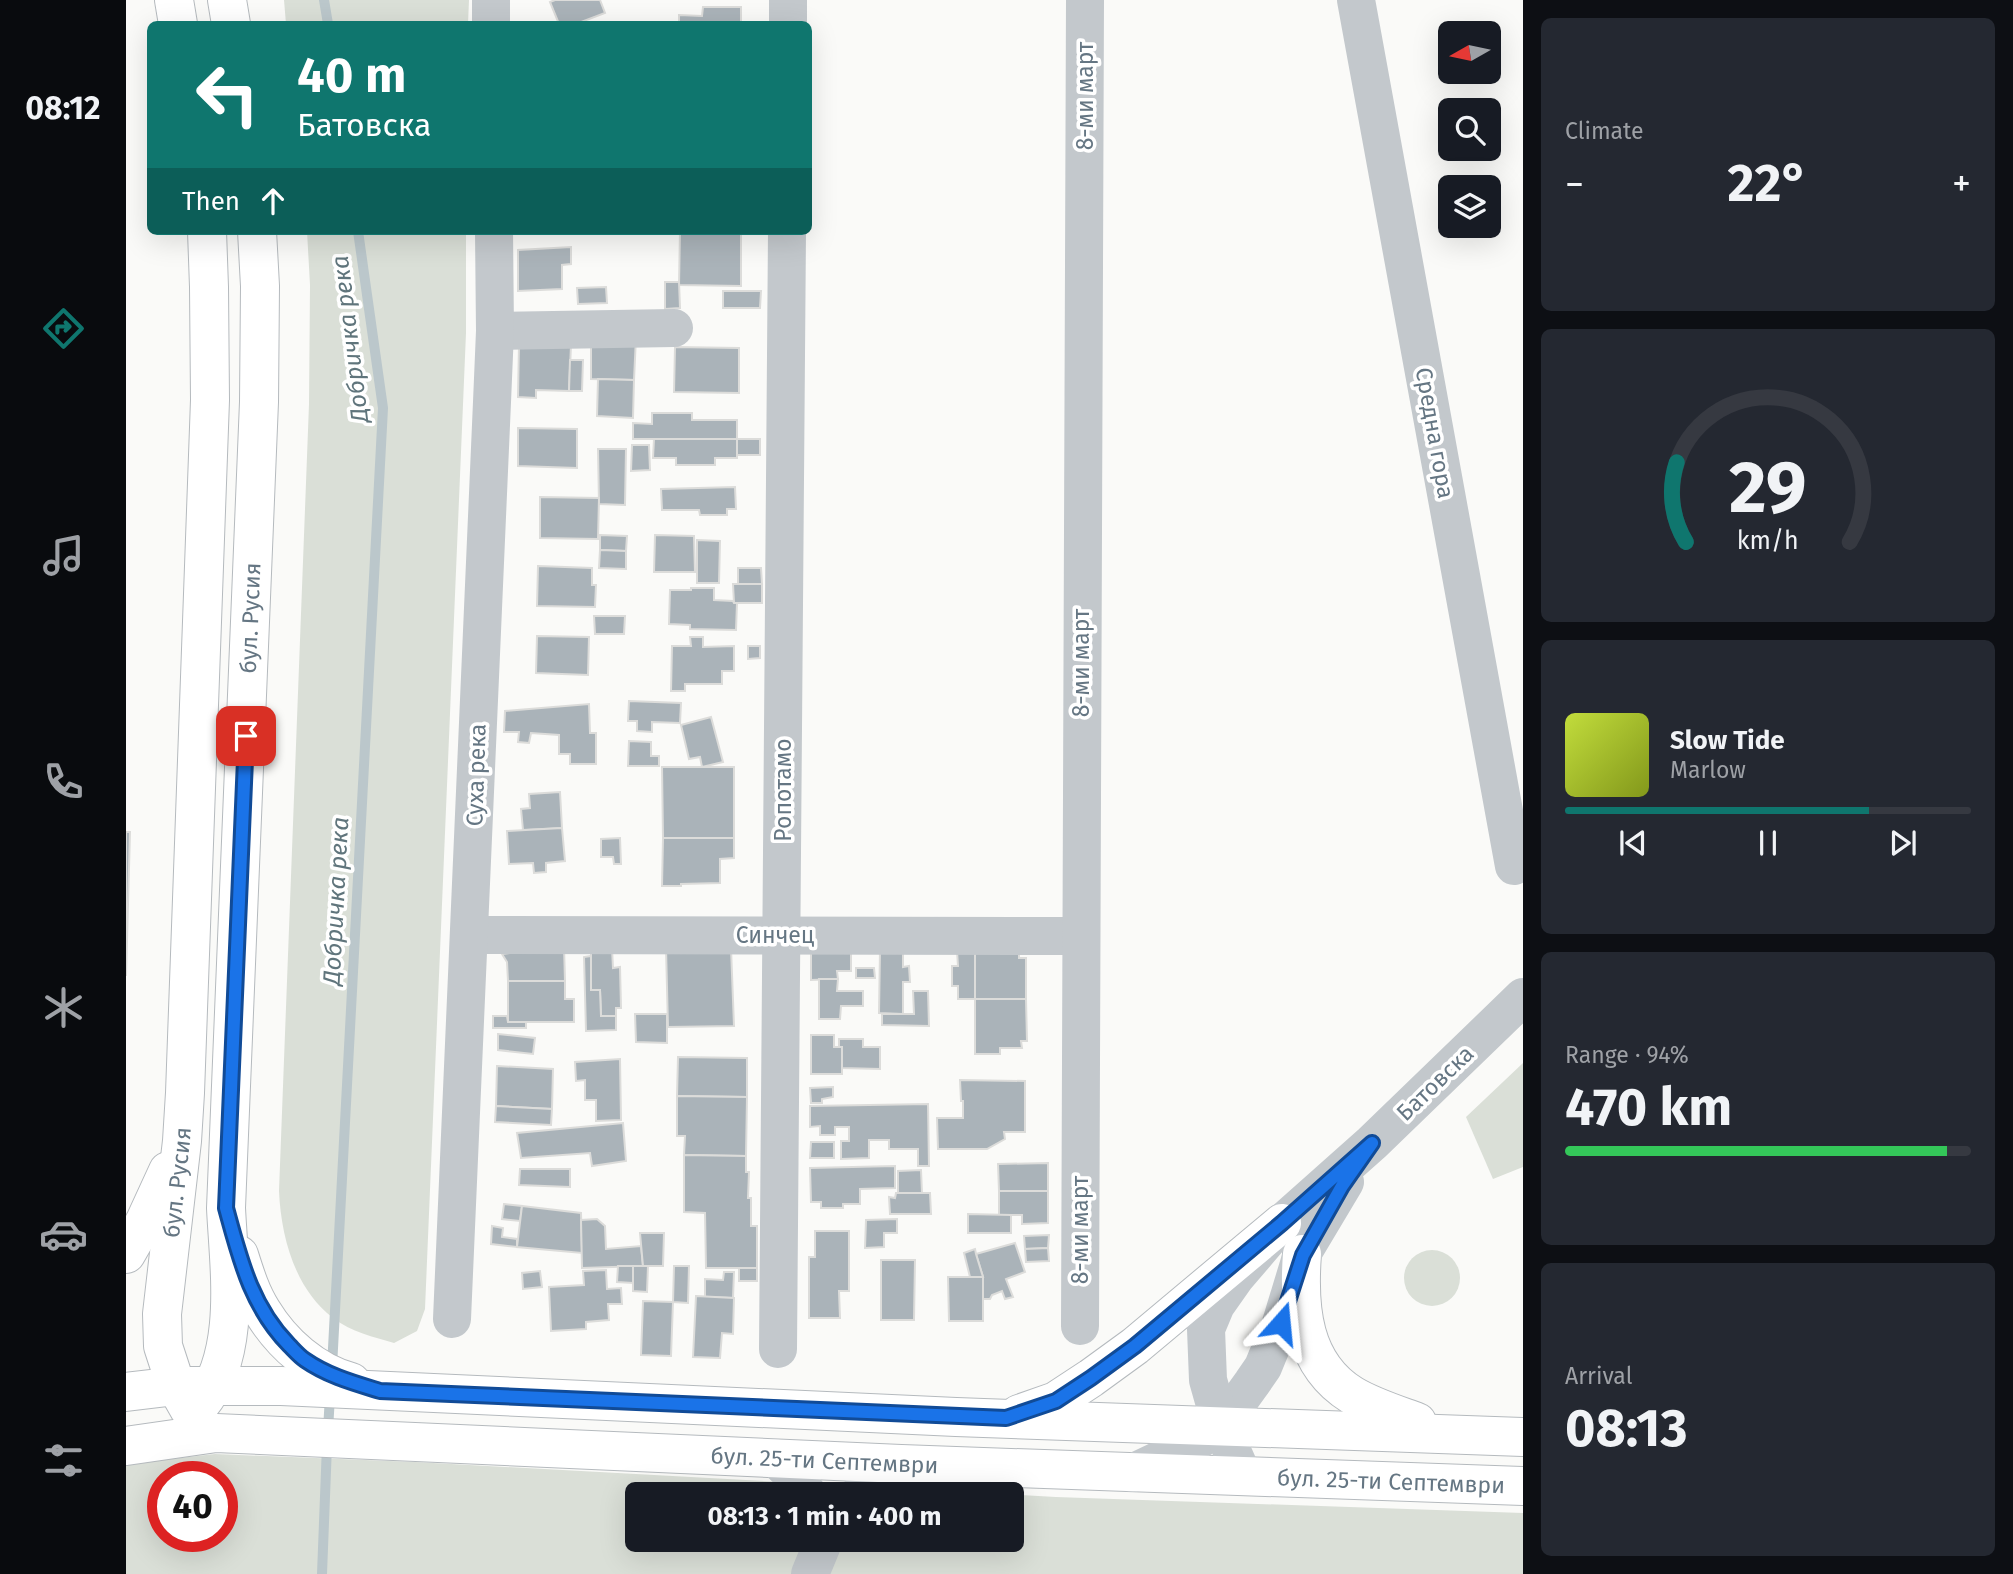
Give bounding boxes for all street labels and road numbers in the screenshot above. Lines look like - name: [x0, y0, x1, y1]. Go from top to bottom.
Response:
- street label: 8-ми март: [1071, 41, 1099, 150]
- street label: Средна гора: [1410, 365, 1460, 501]
- street label: бул. Русия: [234, 562, 266, 674]
- street label: 8-ми март: [1067, 608, 1095, 717]
- street label: Суха река: [460, 723, 492, 827]
- street label: Ропотамо: [769, 738, 797, 842]
- street label: Синчец: [736, 921, 815, 949]
- street label: Батовска: [1391, 1039, 1479, 1127]
- street label: бул. Русия: [157, 1126, 197, 1239]
- street label: 8-ми март: [1066, 1175, 1094, 1284]
- street label: бул. 25-ти Септември: [710, 1441, 939, 1479]
- street label: бул. 25-ти Септември: [1277, 1463, 1506, 1499]

